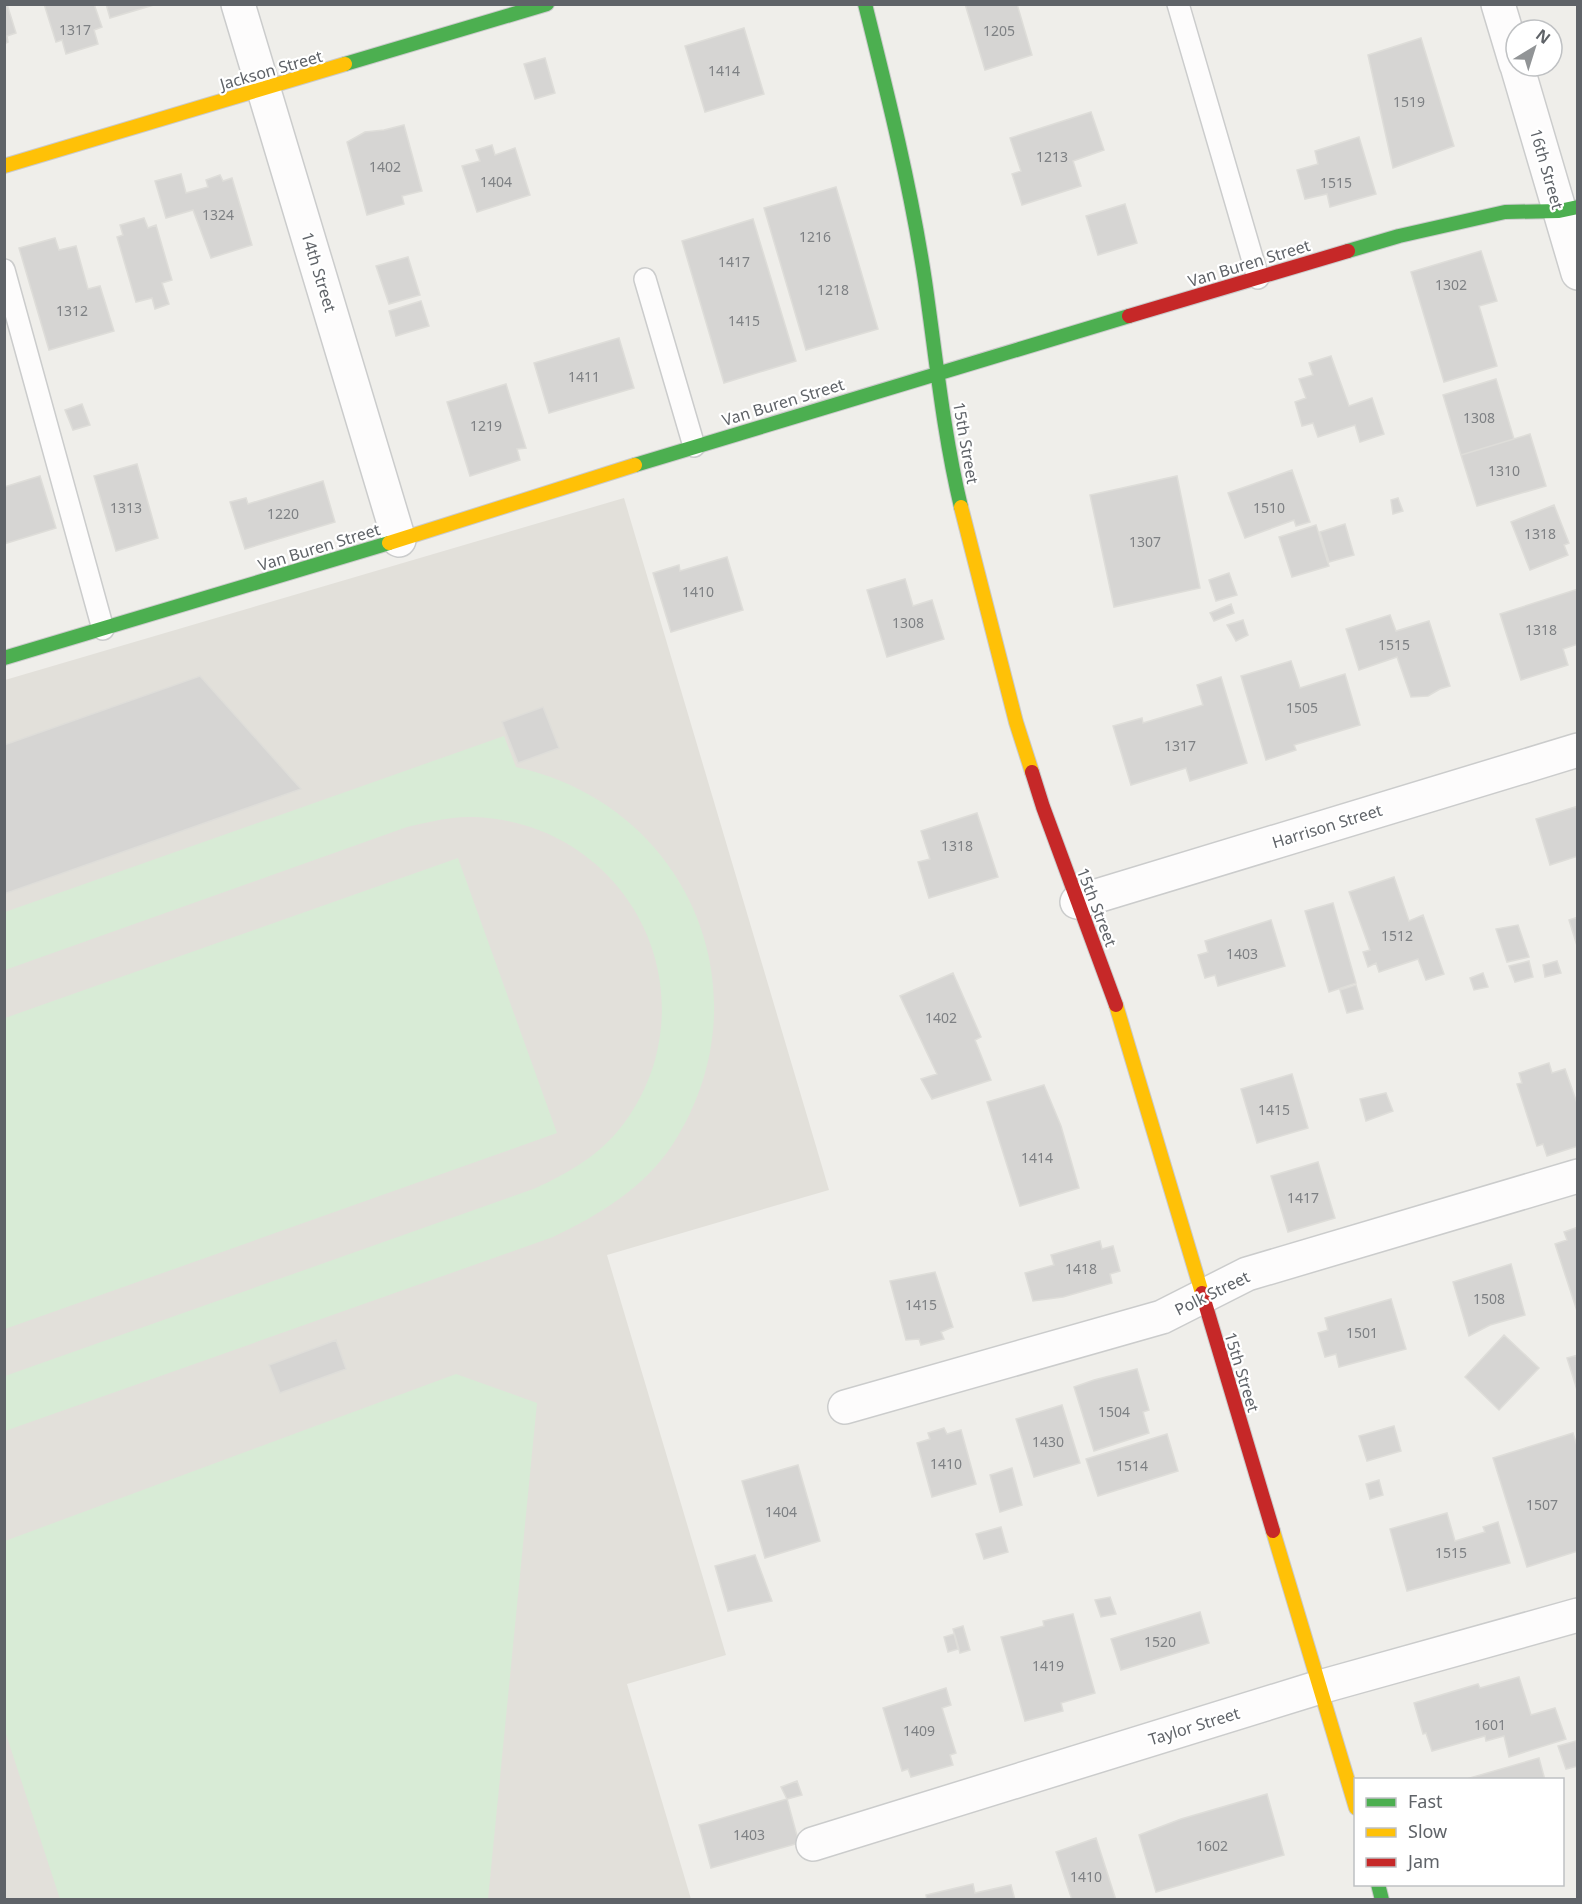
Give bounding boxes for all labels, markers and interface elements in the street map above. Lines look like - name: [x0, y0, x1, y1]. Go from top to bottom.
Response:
- north arrow: [1504, 18, 1564, 78]
- house number: 1317: [59, 20, 91, 39]
- house number: 1205: [983, 21, 1015, 40]
- text: N: [1531, 24, 1555, 49]
- street label: Jackson Street: [215, 45, 325, 96]
- house number: 1414: [708, 61, 740, 80]
- house number: 1519: [1393, 92, 1425, 111]
- street label: 16th Street: [1525, 126, 1569, 212]
- house number: 1213: [1036, 147, 1068, 166]
- house number: 1402: [369, 157, 401, 176]
- house number: 1404: [480, 172, 512, 191]
- house number: 1515: [1320, 173, 1352, 192]
- house number: 1324: [202, 205, 234, 224]
- house number: 1216: [799, 227, 831, 246]
- street label: 14th Street: [296, 229, 342, 315]
- street label: Van Buren Street: [1185, 234, 1313, 292]
- house number: 1417: [718, 252, 750, 271]
- house number: 1302: [1435, 275, 1467, 294]
- house number: 1218: [817, 280, 849, 299]
- house number: 1312: [56, 301, 88, 320]
- house number: 1415: [728, 311, 760, 330]
- house number: 1411: [568, 367, 600, 386]
- street label: Van Buren Street: [719, 373, 847, 431]
- street label: 15th Street: [948, 400, 984, 486]
- house number: 1308: [1463, 408, 1495, 427]
- house number: 1219: [470, 416, 502, 435]
- house number: 1310: [1488, 461, 1520, 480]
- house number: 1313: [110, 498, 142, 517]
- house number: 1510: [1253, 498, 1285, 517]
- house number: 1220: [267, 504, 299, 523]
- street label: Van Buren Street: [255, 518, 383, 576]
- house number: 1318: [1524, 524, 1556, 543]
- house number: 1307: [1129, 532, 1161, 551]
- house number: 1410: [682, 582, 714, 601]
- house number: 1308: [892, 613, 924, 632]
- house number: 1318: [1525, 620, 1557, 639]
- house number: 1515: [1378, 635, 1410, 654]
- house number: 1505: [1286, 698, 1318, 717]
- house number: 1317: [1164, 736, 1196, 755]
- street label: Harrison Street: [1269, 799, 1385, 853]
- house number: 1318: [941, 836, 973, 855]
- street label: 15th Street: [1072, 864, 1122, 950]
- house number: 1512: [1381, 926, 1413, 945]
- house number: 1403: [1226, 944, 1258, 963]
- house number: 1402: [925, 1008, 957, 1027]
- house number: 1415: [1258, 1100, 1290, 1119]
- house number: 1414: [1021, 1148, 1053, 1167]
- house number: 1417: [1287, 1188, 1319, 1207]
- house number: 1418: [1065, 1259, 1097, 1278]
- street label: Polk Street: [1171, 1265, 1253, 1321]
- house number: 1508: [1473, 1289, 1505, 1308]
- house number: 1415: [905, 1295, 937, 1314]
- house number: 1501: [1346, 1323, 1378, 1342]
- street label: 15th Street: [1219, 1329, 1265, 1415]
- house number: 1504: [1098, 1402, 1130, 1421]
- house number: 1430: [1032, 1432, 1064, 1451]
- house number: 1410: [930, 1454, 962, 1473]
- house number: 1514: [1116, 1456, 1148, 1475]
- house number: 1507: [1526, 1495, 1558, 1514]
- house number: 1404: [765, 1502, 797, 1521]
- house number: 1515: [1435, 1543, 1467, 1562]
- house number: 1520: [1144, 1632, 1176, 1651]
- house number: 1419: [1032, 1656, 1064, 1675]
- street label: Taylor Street: [1146, 1702, 1242, 1750]
- house number: 1601: [1474, 1715, 1506, 1734]
- house number: 1409: [903, 1721, 935, 1740]
- legend: [1354, 1778, 1564, 1886]
- text: Fast: [1408, 1789, 1443, 1813]
- text: Slow: [1408, 1819, 1447, 1843]
- house number: 1403: [733, 1825, 765, 1844]
- house number: 1602: [1196, 1836, 1228, 1855]
- text: Jam: [1406, 1849, 1440, 1873]
- house number: 1410: [1070, 1867, 1102, 1886]

